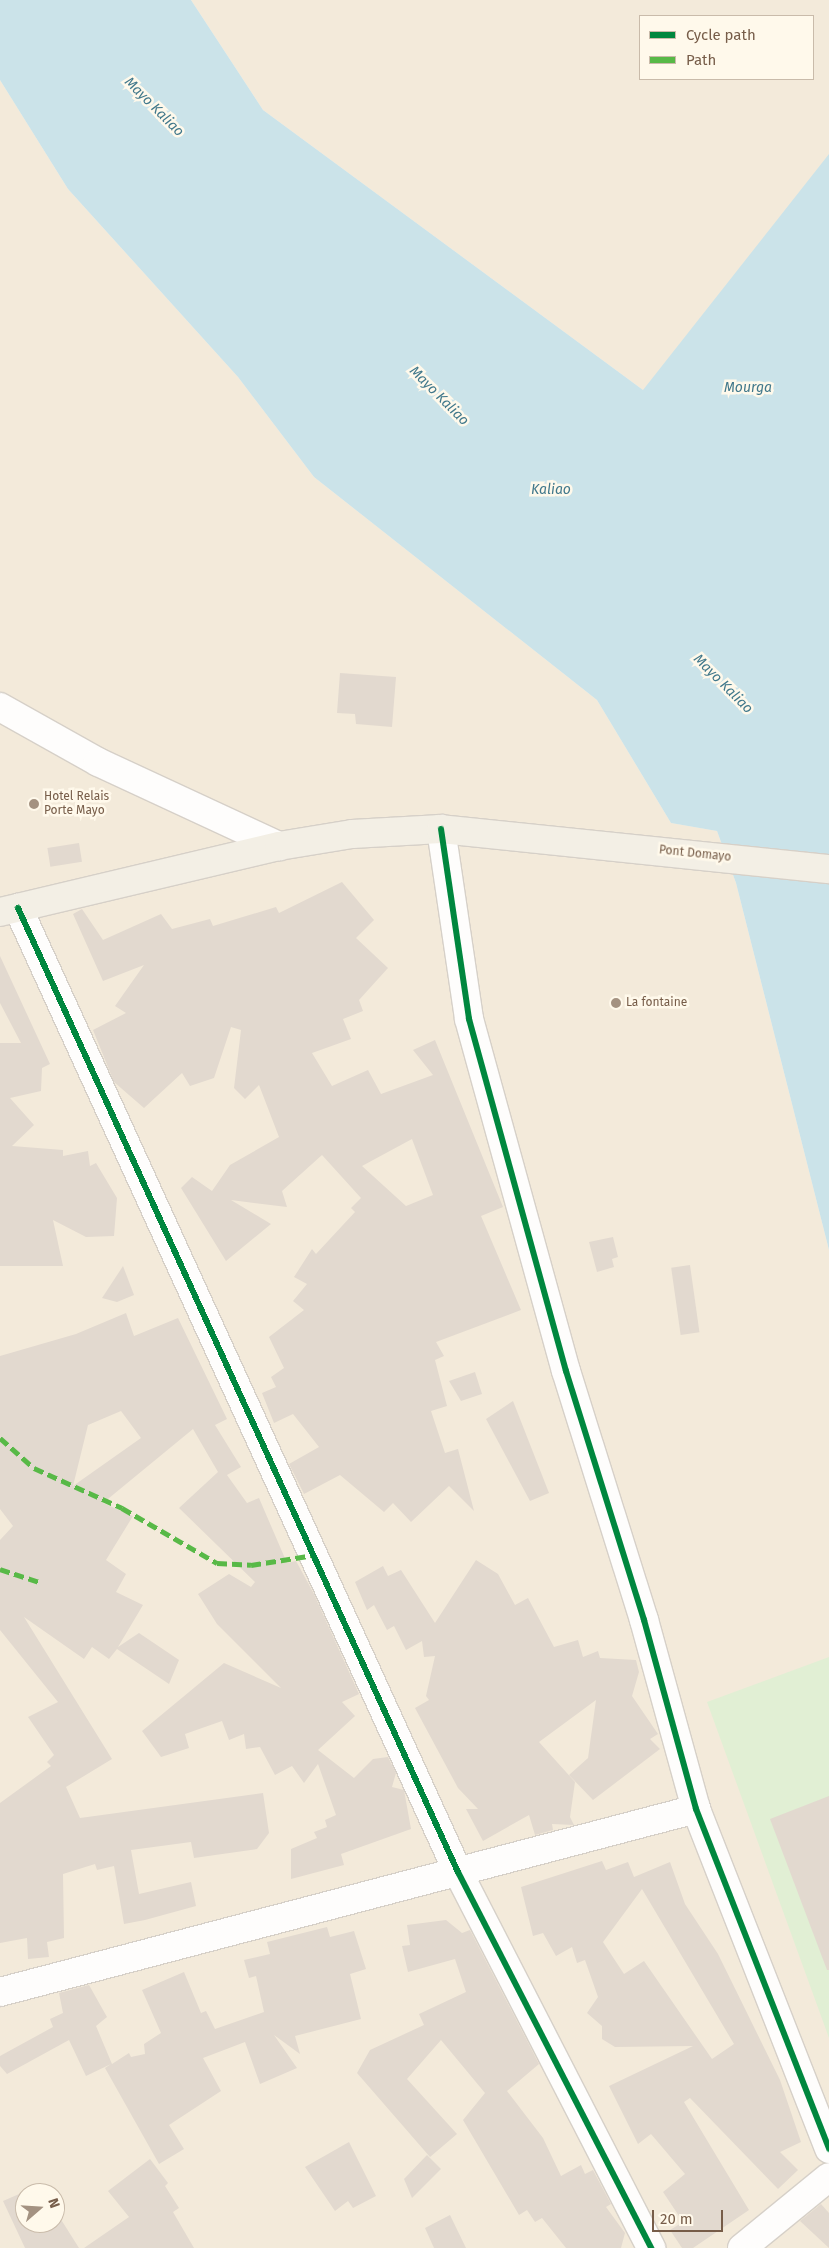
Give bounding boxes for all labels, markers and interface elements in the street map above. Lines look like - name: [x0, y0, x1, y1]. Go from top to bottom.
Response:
- legend: [639, 15, 814, 80]
- text: Cycle path: [686, 26, 756, 44]
- text: Path: [686, 51, 716, 69]
- water label: Mayo Kaliao: [121, 74, 187, 140]
- water label: Mayo Kaliao: [406, 363, 472, 429]
- water label: Mourga: [724, 380, 772, 396]
- water label: Kaliao: [531, 482, 571, 498]
- water label: Mayo Kaliao: [690, 651, 756, 717]
- place label: Hotel Relais Porte Mayo: [44, 790, 109, 818]
- marker: Hotel Relais Porte Mayo: [28, 798, 40, 810]
- street label: Pont Domayo: [658, 843, 732, 865]
- place label: La fontaine: [626, 996, 687, 1010]
- marker: La fontaine: [610, 997, 622, 1009]
- north arrow: [15, 2183, 65, 2233]
- text: N: [44, 2196, 63, 2210]
- scale bar: [654, 2200, 725, 2232]
- text: 20 m: [660, 2210, 693, 2228]

